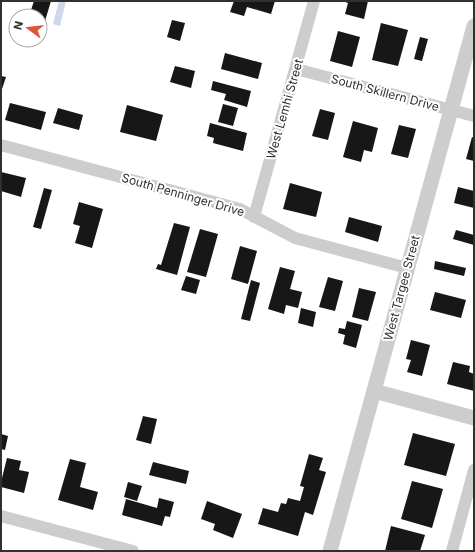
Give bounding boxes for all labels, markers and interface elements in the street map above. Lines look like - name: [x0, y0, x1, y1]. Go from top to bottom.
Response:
- north arrow: [8, 8, 48, 48]
- text: N: [10, 20, 26, 31]
- street label: West Lemhi Street: [263, 57, 306, 161]
- street label: South Skillern Drive: [329, 71, 441, 114]
- street label: South Penninger Drive: [120, 170, 246, 219]
- street label: West Targee Street: [380, 234, 423, 342]

